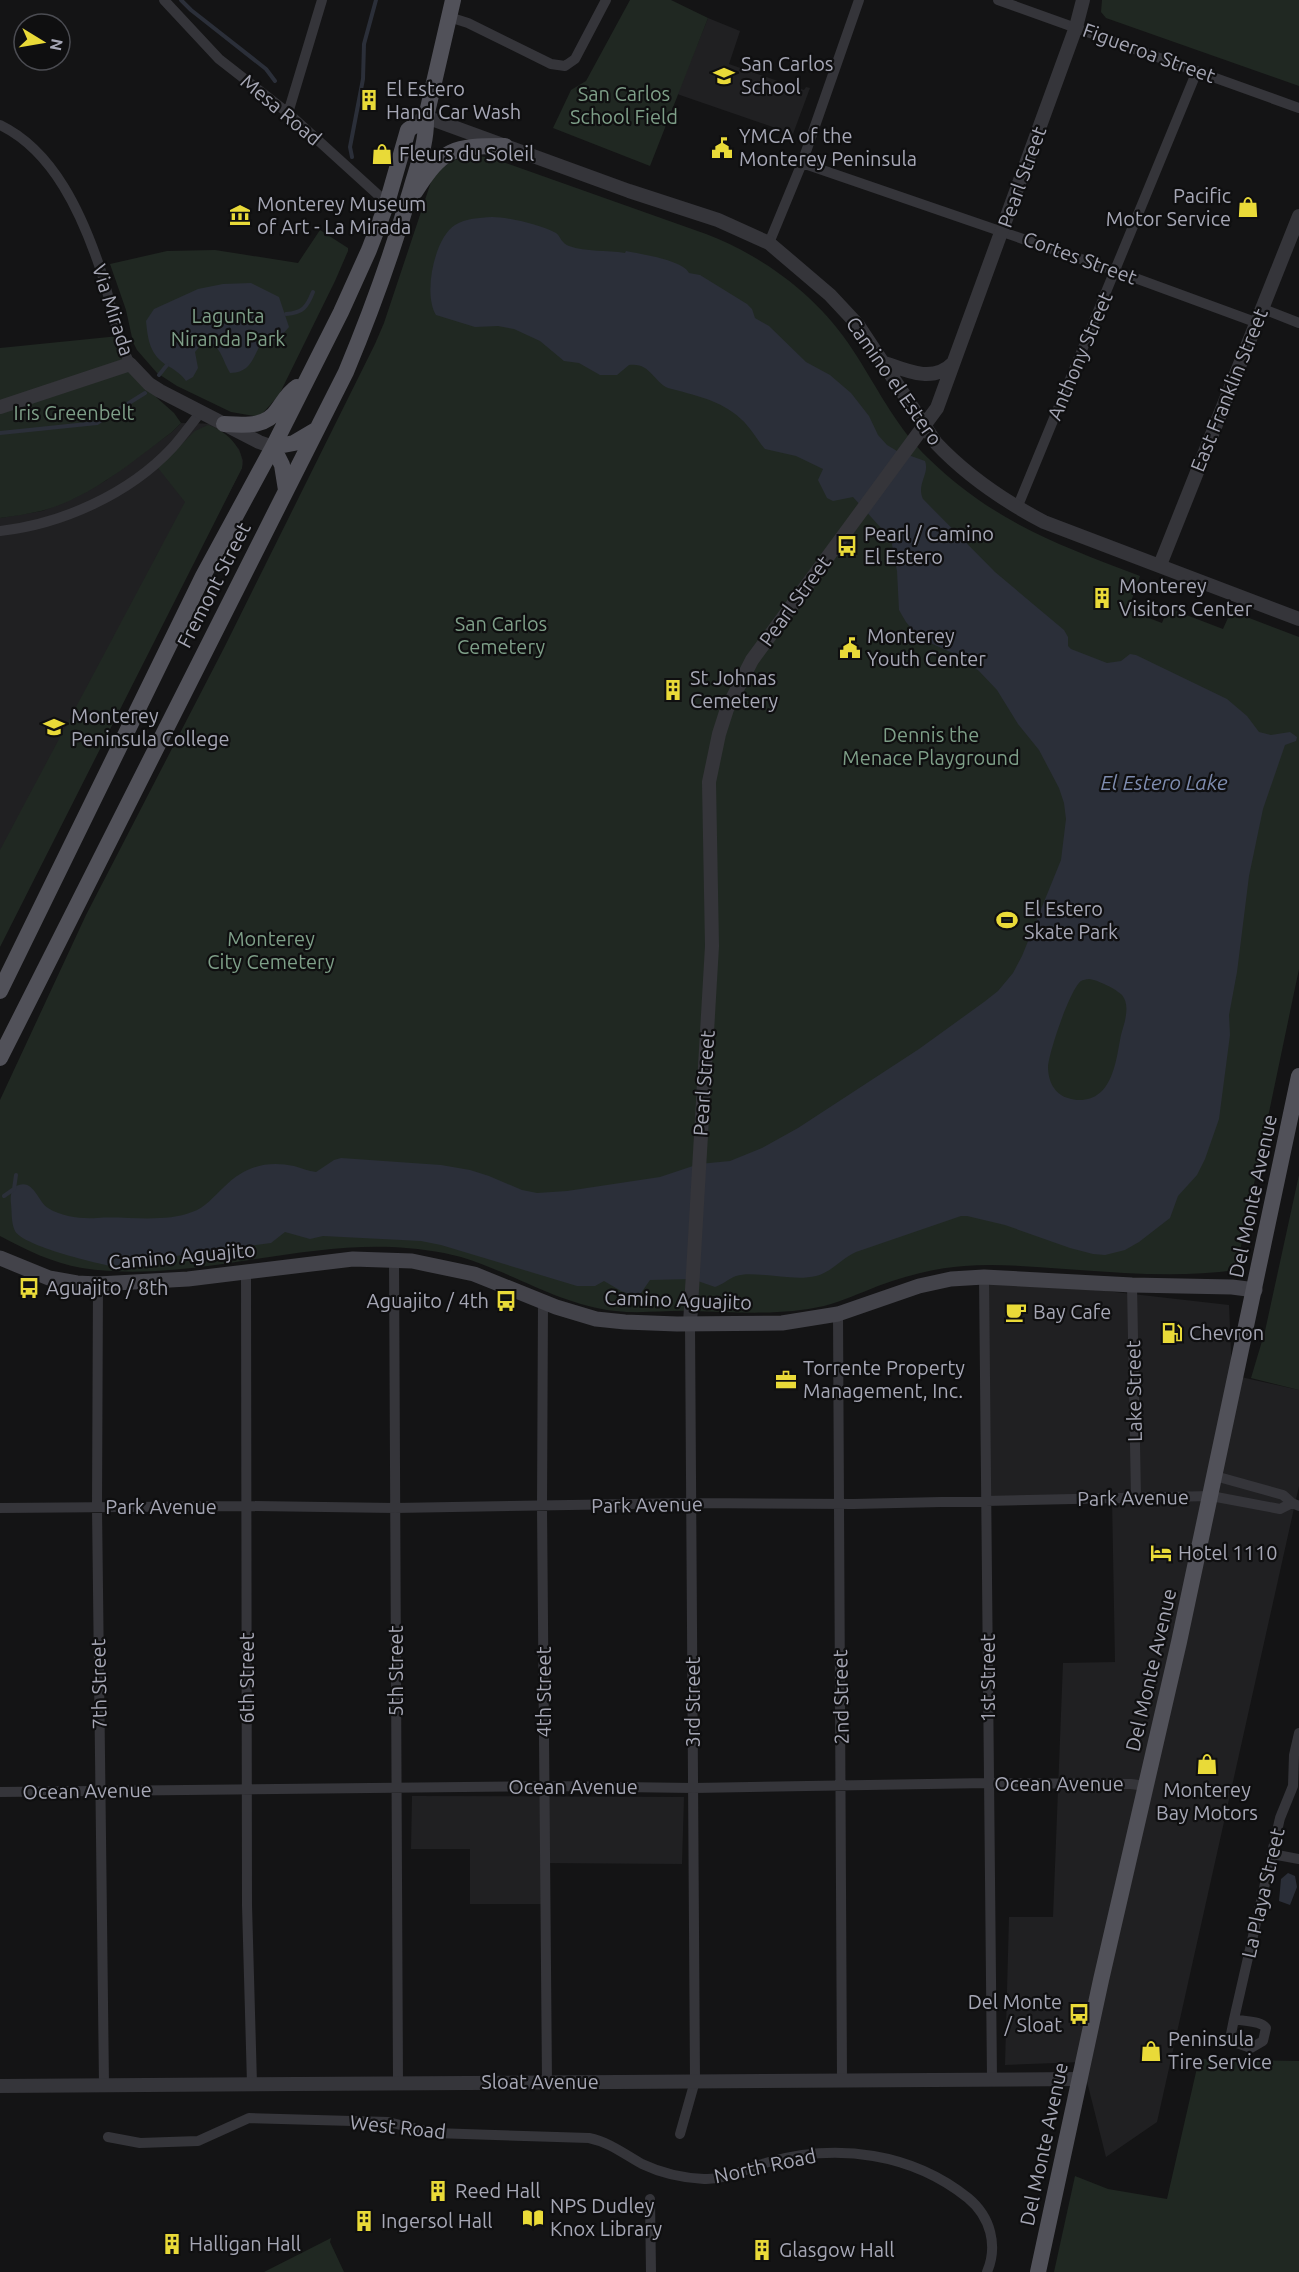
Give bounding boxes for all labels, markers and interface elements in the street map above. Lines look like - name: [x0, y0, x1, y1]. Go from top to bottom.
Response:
- north arrow: [12, 12, 72, 72]
- street label: Figueroa Street: [1080, 18, 1219, 87]
- text: N: [47, 37, 67, 52]
- place label: San Carlos School: [741, 52, 834, 98]
- school or university icon: San Carlos School: [712, 64, 736, 88]
- street label: Mesa Road: [236, 69, 326, 150]
- place label: El Estero Hand Car Wash: [386, 77, 521, 123]
- park label: San Carlos School Field: [570, 82, 678, 128]
- building icon: El Estero Hand Car Wash: [357, 88, 381, 112]
- street label: Pearl Street: [993, 123, 1051, 231]
- place label: YMCA of the Monterey Peninsula: [739, 124, 917, 170]
- public building icon: YMCA of the Monterey Peninsula: [710, 136, 734, 160]
- shop icon: Fleurs du Soleil: [370, 142, 394, 166]
- place label: Fleurs du Soleil: [399, 142, 534, 165]
- place label: Pacific Motor Service: [1106, 184, 1231, 230]
- place label: Monterey Museum of Art - La Mirada: [257, 192, 426, 238]
- shop icon: Pacific Motor Service: [1236, 195, 1260, 219]
- museum icon: Monterey Museum of Art - La Mirada: [228, 203, 252, 227]
- street label: Cortes Street: [1020, 226, 1140, 289]
- street label: Via Mirada: [88, 261, 139, 359]
- street label: Anthony Street: [1042, 288, 1117, 423]
- park label: Lagunta Niranda Park: [171, 304, 285, 350]
- street label: East Franklin Street: [1185, 305, 1272, 475]
- street label: Camino el Estero: [842, 312, 947, 449]
- park label: Iris Greenbelt: [14, 401, 135, 424]
- street label: Fremont Street: [172, 518, 255, 651]
- place label: Pearl / Camino El Estero: [864, 522, 994, 568]
- bus stop icon: Pearl / Camino El Estero: [835, 534, 859, 558]
- street label: Pearl Street: [754, 551, 835, 650]
- place label: Monterey Visitors Center: [1119, 574, 1253, 620]
- building icon: Monterey Visitors Center: [1090, 586, 1114, 610]
- park label: San Carlos Cemetery: [455, 612, 547, 658]
- place label: Monterey Youth Center: [867, 624, 986, 670]
- public building icon: Monterey Youth Center: [838, 636, 862, 660]
- place label: St Johnas Cemetery: [690, 666, 778, 712]
- building icon: St Johnas Cemetery: [661, 678, 685, 702]
- place label: Monterey Peninsula College: [71, 704, 230, 750]
- school or university icon: Monterey Peninsula College: [42, 715, 66, 739]
- park label: Dennis the Menace Playground: [842, 723, 1020, 769]
- water label: El Estero Lake: [1100, 770, 1228, 794]
- place label: El Estero Skate Park: [1024, 897, 1118, 943]
- sports icon: El Estero Skate Park: [995, 908, 1019, 932]
- park label: Monterey City Cemetery: [207, 927, 335, 973]
- street label: Pearl Street: [688, 1029, 719, 1137]
- street label: Del Monte Avenue: [1224, 1112, 1281, 1280]
- street label: Camino Aguajito: [107, 1238, 257, 1273]
- bus stop icon: Aguajito / 8th: [17, 1276, 41, 1300]
- place label: Aguajito / 8th: [46, 1276, 169, 1299]
- street label: Camino Aguajito: [604, 1285, 752, 1314]
- place label: Aguajito / 4th: [367, 1289, 489, 1312]
- bus stop icon: Aguajito / 4th: [494, 1289, 518, 1313]
- cafe icon: Bay Cafe: [1004, 1300, 1028, 1324]
- place label: Bay Cafe: [1033, 1300, 1111, 1323]
- fuel station icon: Chevron: [1160, 1321, 1184, 1345]
- place label: Chevron: [1189, 1321, 1264, 1344]
- street label: Lake Street: [1121, 1340, 1146, 1442]
- place label: Torrente Property Management, Inc.: [803, 1356, 965, 1402]
- office icon: Torrente Property Management, Inc.: [774, 1368, 798, 1392]
- street label: Park Avenue: [1077, 1485, 1189, 1510]
- street label: Park Avenue: [591, 1492, 703, 1517]
- street label: Park Avenue: [105, 1495, 217, 1518]
- hotel icon: Hotel 1110: [1149, 1541, 1173, 1565]
- place label: Hotel 1110: [1178, 1541, 1277, 1564]
- street label: Del Monte Avenue: [1121, 1586, 1180, 1753]
- street label: 5th Street: [384, 1625, 407, 1716]
- street label: 6th Street: [235, 1632, 258, 1723]
- street label: 1st Street: [976, 1634, 999, 1722]
- street label: 7th Street: [86, 1638, 111, 1730]
- street label: 4th Street: [532, 1646, 555, 1737]
- street label: 2nd Street: [828, 1649, 853, 1745]
- street label: 3rd Street: [681, 1656, 704, 1747]
- shop icon: Monterey Bay Motors: [1195, 1752, 1219, 1776]
- street label: Ocean Avenue: [994, 1772, 1124, 1795]
- street label: Ocean Avenue: [508, 1775, 638, 1798]
- street label: Ocean Avenue: [22, 1778, 152, 1803]
- place label: Monterey Bay Motors: [1156, 1778, 1258, 1824]
- street label: La Playa Street: [1236, 1825, 1289, 1960]
- place label: Del Monte / Sloat: [968, 1990, 1062, 2036]
- bus stop icon: Del Monte / Sloat: [1067, 2002, 1091, 2026]
- place label: Peninsula Tire Service: [1168, 2027, 1272, 2073]
- shop icon: Peninsula Tire Service: [1139, 2039, 1163, 2063]
- street label: Del Monte Avenue: [1015, 2060, 1072, 2228]
- street label: Sloat Avenue: [481, 2070, 599, 2093]
- street label: West Road: [349, 2110, 447, 2143]
- street label: North Road: [712, 2143, 818, 2188]
- building icon: Reed Hall: [426, 2179, 450, 2203]
- place label: Reed Hall: [455, 2179, 540, 2202]
- place label: NPS Dudley Knox Library: [550, 2194, 662, 2240]
- library icon: NPS Dudley Knox Library: [521, 2206, 545, 2230]
- building icon: Ingersol Hall: [352, 2209, 376, 2233]
- place label: Ingersol Hall: [381, 2209, 493, 2232]
- building icon: Halligan Hall: [160, 2232, 184, 2256]
- place label: Halligan Hall: [189, 2232, 301, 2255]
- building icon: Glasgow Hall: [750, 2238, 774, 2262]
- place label: Glasgow Hall: [779, 2238, 894, 2261]

